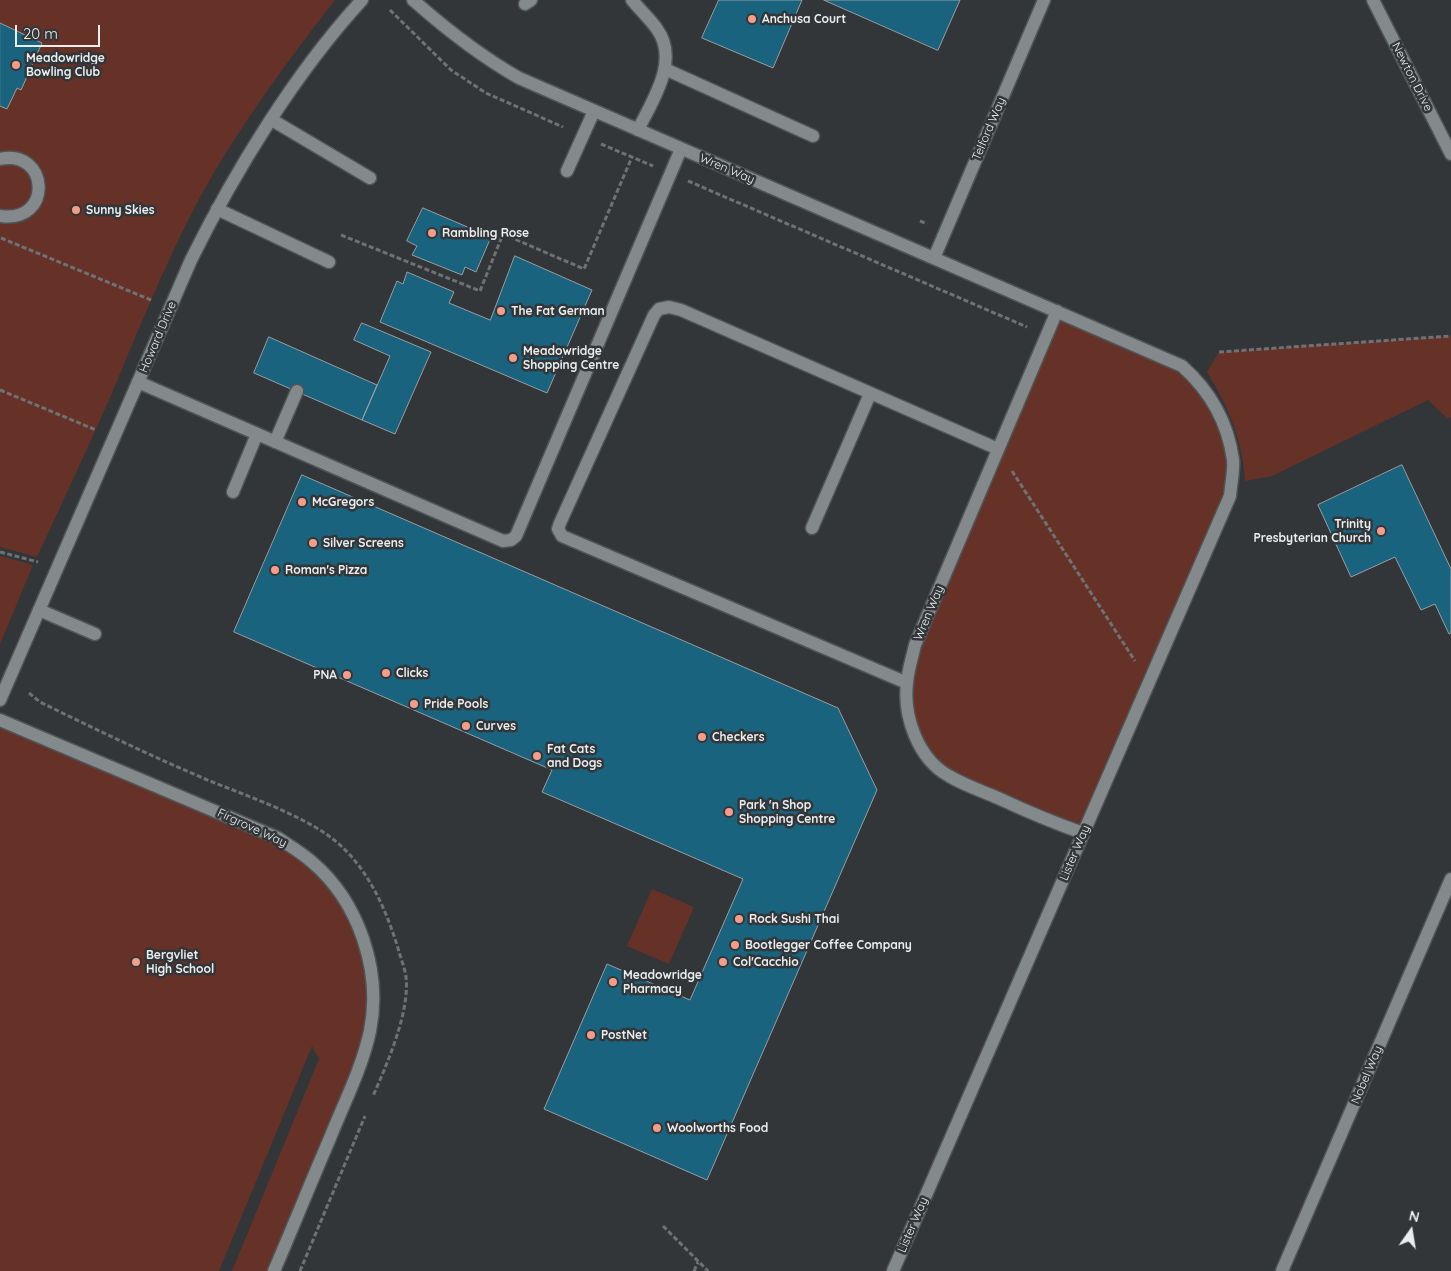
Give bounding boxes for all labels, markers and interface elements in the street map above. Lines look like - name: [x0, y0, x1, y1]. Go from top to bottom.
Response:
- place label: Anchusa Court: [762, 12, 846, 26]
- marker: Anchusa Court: [746, 13, 758, 25]
- scale bar: [18, 15, 102, 47]
- text: 20 m: [23, 24, 58, 43]
- street label: Newton Drive: [1388, 40, 1436, 114]
- place label: Meadowridge Bowling Club: [26, 51, 105, 79]
- marker: Meadowridge Bowling Club: [10, 59, 22, 71]
- street label: Telford Way: [969, 95, 1009, 163]
- street label: Wren Way: [697, 151, 757, 187]
- place label: Sunny Skies: [86, 203, 155, 217]
- marker: Sunny Skies: [70, 204, 82, 216]
- place label: Rambling Rose: [442, 226, 529, 240]
- marker: Rambling Rose: [426, 227, 438, 239]
- street label: Howard Drive: [137, 299, 179, 375]
- place label: The Fat German: [511, 304, 605, 318]
- marker: The Fat German: [495, 305, 507, 317]
- place label: Meadowridge Shopping Centre: [523, 344, 619, 372]
- marker: Meadowridge Shopping Centre: [507, 352, 519, 364]
- place label: McGregors: [312, 495, 374, 509]
- marker: McGregors: [296, 496, 308, 508]
- place label: Trinity Presbyterian Church: [1254, 517, 1371, 545]
- marker: Trinity Presbyterian Church: [1375, 525, 1387, 537]
- place label: Silver Screens: [323, 536, 404, 550]
- marker: Silver Screens: [307, 537, 319, 549]
- place label: Roman's Pizza: [285, 563, 367, 577]
- marker: Roman's Pizza: [269, 564, 281, 576]
- street label: Wren Way: [911, 583, 947, 643]
- place label: Clicks: [396, 666, 428, 680]
- marker: Clicks: [380, 667, 392, 679]
- place label: PNA: [313, 668, 337, 682]
- marker: PNA: [341, 669, 353, 681]
- place label: Pride Pools: [424, 697, 488, 711]
- marker: Pride Pools: [408, 698, 420, 710]
- place label: Curves: [476, 719, 516, 733]
- marker: Curves: [460, 720, 472, 732]
- place label: Checkers: [712, 730, 765, 744]
- marker: Checkers: [696, 731, 708, 743]
- place label: Fat Cats and Dogs: [547, 742, 602, 770]
- marker: Fat Cats and Dogs: [531, 750, 543, 762]
- place label: Park 'n Shop Shopping Centre: [739, 798, 835, 826]
- street label: Firgrove Way: [215, 806, 289, 850]
- marker: Park 'n Shop Shopping Centre: [723, 806, 735, 818]
- street label: Lister Way: [1057, 823, 1093, 883]
- place label: Rock Sushi Thai: [749, 912, 839, 926]
- marker: Rock Sushi Thai: [733, 913, 745, 925]
- place label: Bootlegger Coffee Company: [745, 938, 912, 952]
- marker: Bootlegger Coffee Company: [729, 939, 741, 951]
- place label: Bergvliet High School: [146, 948, 214, 976]
- place label: Col'Cacchio: [733, 955, 799, 969]
- marker: Bergvliet High School: [130, 956, 142, 968]
- marker: Col'Cacchio: [717, 956, 729, 968]
- place label: Meadowridge Pharmacy: [623, 968, 702, 996]
- marker: Meadowridge Pharmacy: [607, 976, 619, 988]
- place label: PostNet: [601, 1028, 647, 1042]
- marker: PostNet: [585, 1029, 597, 1041]
- street label: Nobel Way: [1348, 1044, 1386, 1106]
- place label: Woolworths Food: [667, 1121, 768, 1135]
- marker: Woolworths Food: [651, 1122, 663, 1134]
- street label: Lister Way: [895, 1195, 931, 1255]
- north arrow: [1386, 1206, 1436, 1256]
- text: N: [1407, 1206, 1421, 1226]

